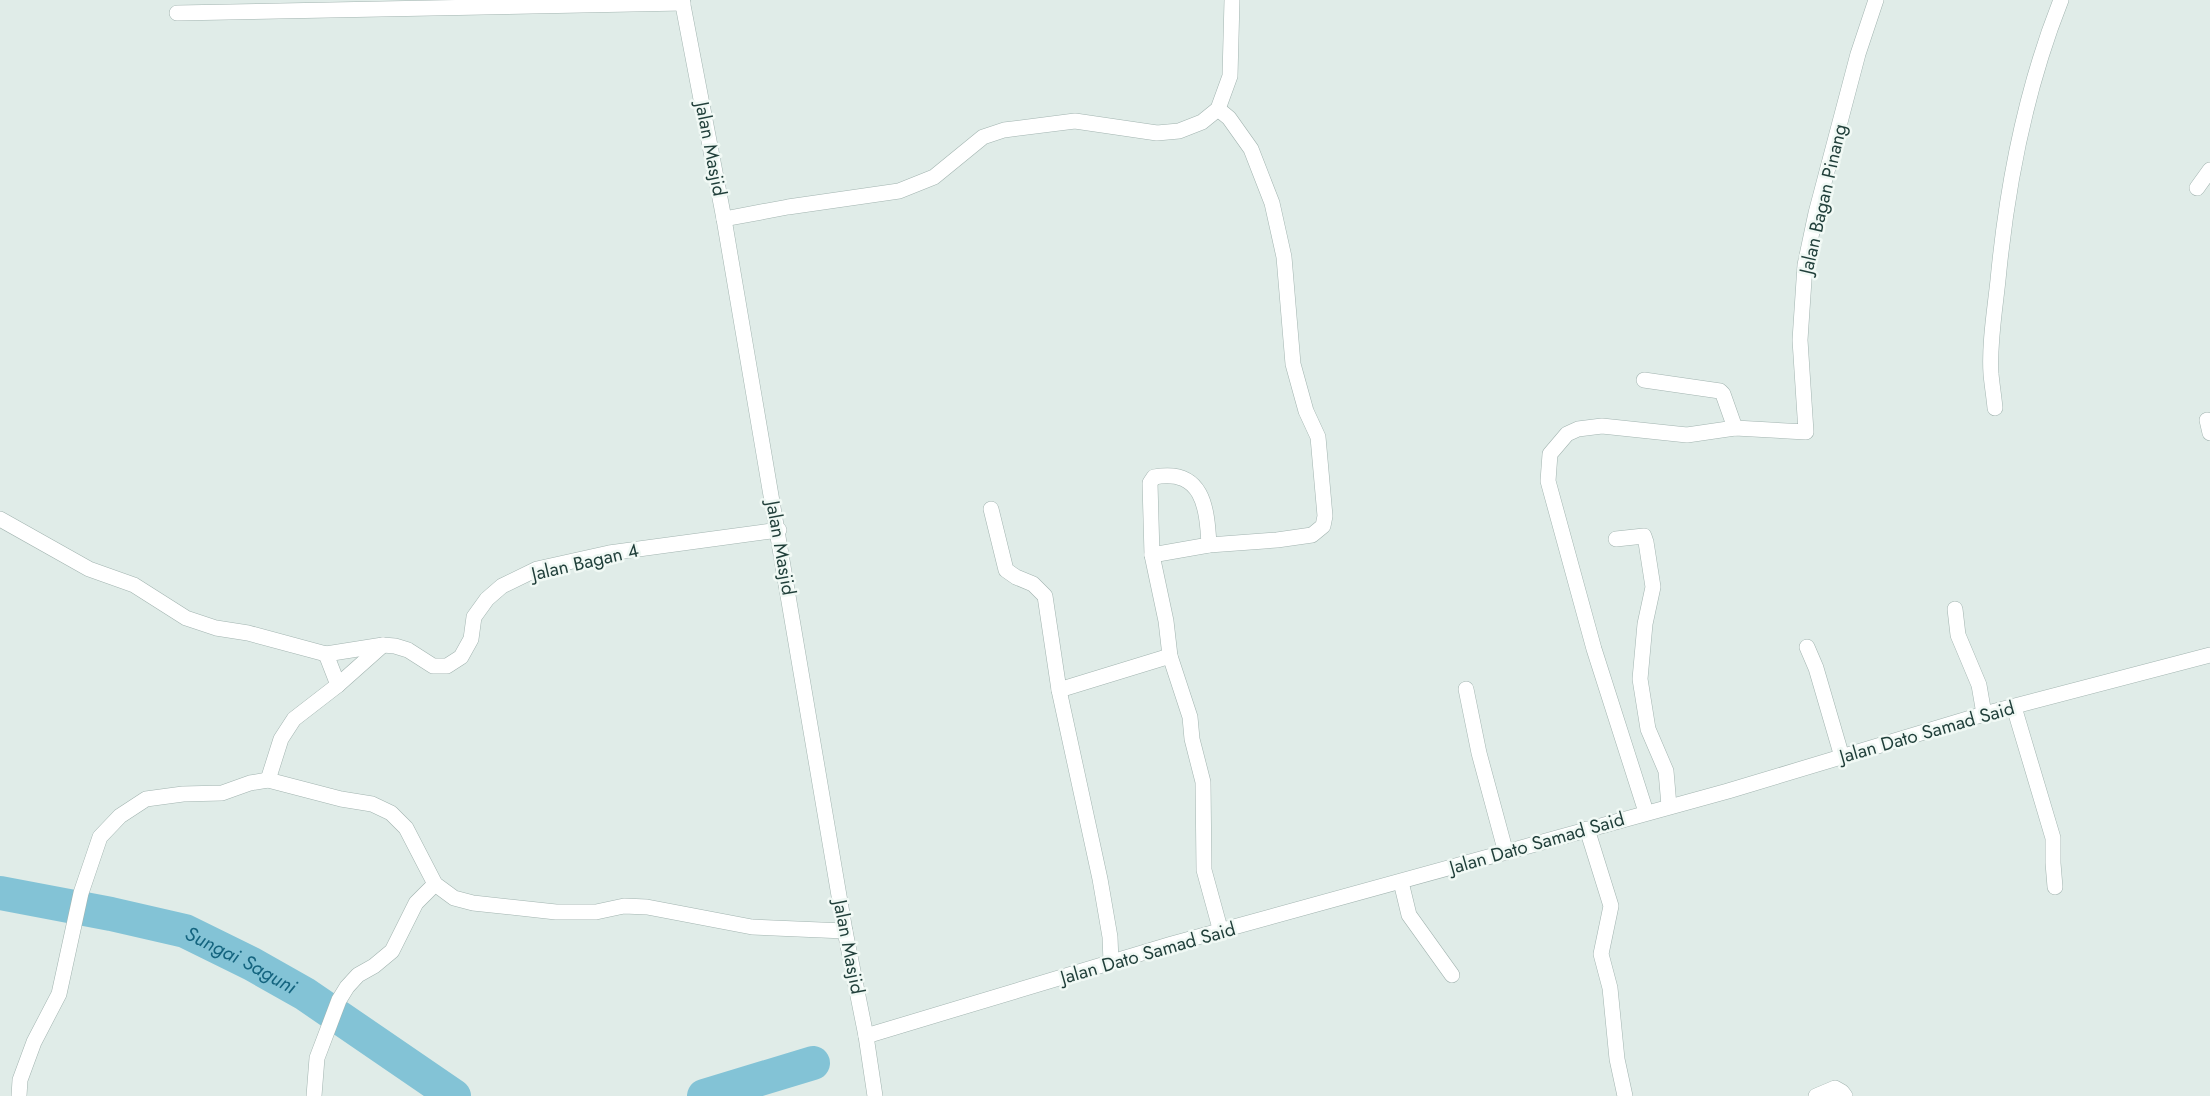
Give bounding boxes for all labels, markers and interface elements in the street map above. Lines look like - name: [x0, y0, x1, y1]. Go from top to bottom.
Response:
- street label: Jalan Masjid: [688, 97, 733, 198]
- street label: Jalan Bagan Pinang: [1792, 121, 1853, 280]
- street label: Jalan Masjid: [759, 496, 803, 597]
- street label: Jalan Bagan 4: [526, 537, 641, 588]
- street label: Jalan Dato Samad Said: [1833, 694, 2018, 771]
- street label: Jalan Dato Samad Said: [1443, 805, 1628, 882]
- street label: Jalan Masjid: [826, 895, 871, 996]
- street label: Jalan Dato Samad Said: [1054, 915, 1239, 992]
- water label: Sungai Saguni: [180, 919, 303, 1002]

